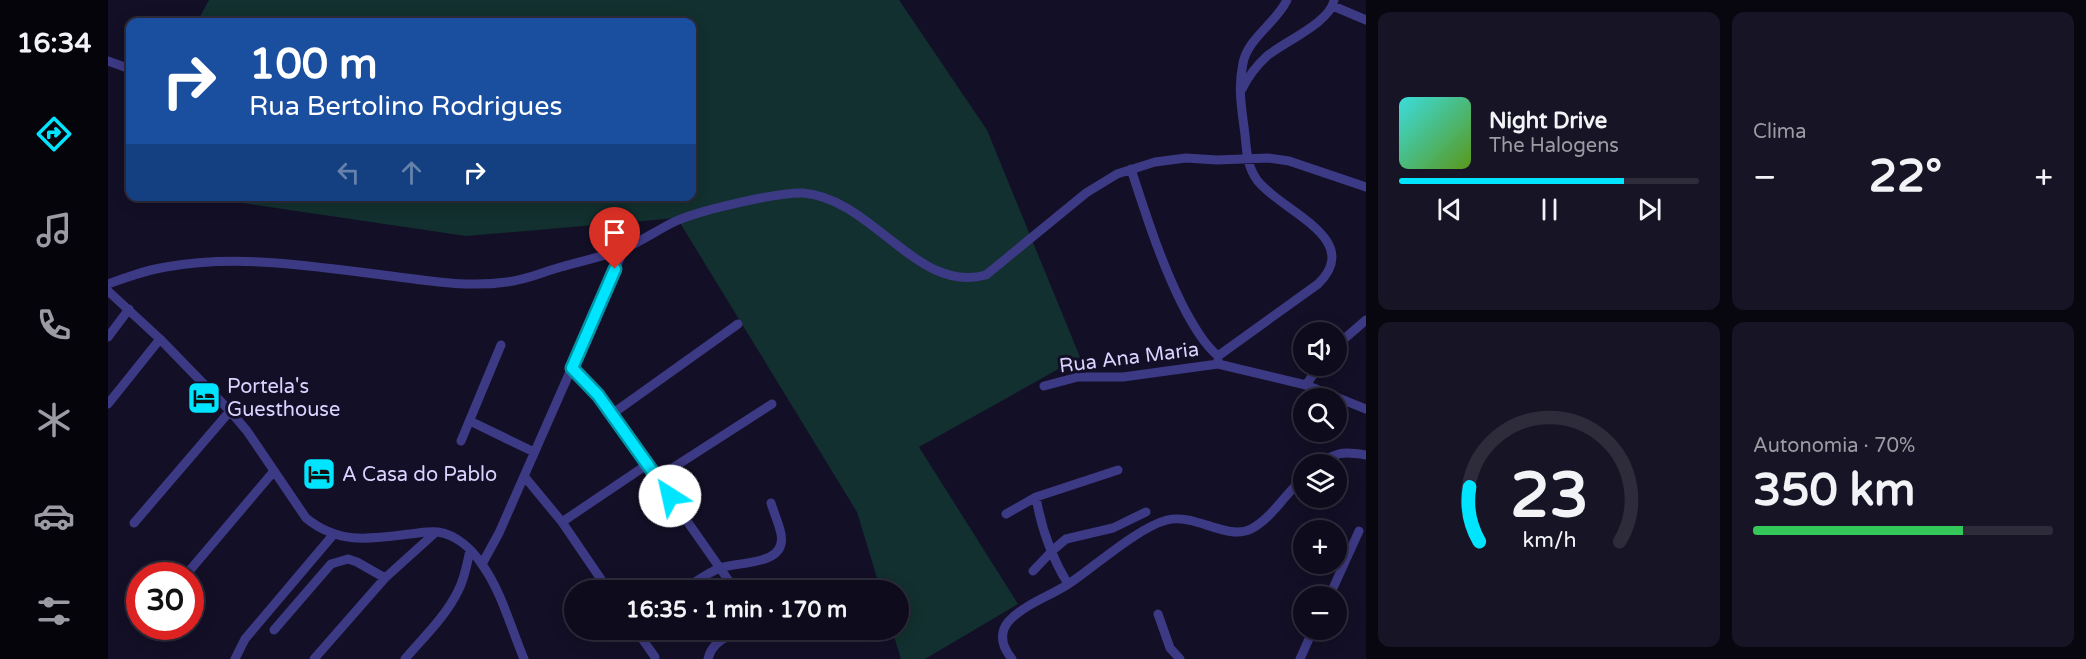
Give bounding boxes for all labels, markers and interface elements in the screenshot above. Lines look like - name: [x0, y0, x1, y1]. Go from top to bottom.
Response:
- text: 16:34: [17, 27, 91, 60]
- text: 100 m: [249, 39, 378, 90]
- icon: right: [150, 42, 228, 120]
- text: Rua Bertolino Rodrigues: [249, 90, 562, 123]
- text: Night Drive: [1489, 108, 1607, 134]
- icon: directions: [33, 113, 75, 155]
- text: Clima: [1753, 120, 1806, 144]
- text: The Halogens: [1489, 134, 1619, 158]
- text: 22°: [1869, 150, 1942, 204]
- icon: left: [332, 156, 365, 189]
- icon: ahead: [395, 156, 428, 189]
- icon: right: [458, 156, 491, 189]
- text: −: [1753, 158, 1777, 197]
- text: +: [2034, 158, 2053, 197]
- icon: previous: [1433, 193, 1466, 226]
- icon: pause: [1533, 193, 1566, 226]
- icon: next: [1633, 193, 1666, 226]
- pin: [589, 207, 640, 269]
- icon: music: [33, 209, 75, 251]
- icon: arrive: [598, 216, 631, 249]
- icon: phone: [33, 304, 75, 346]
- map controls: [1293, 322, 1347, 640]
- button: sound: [1293, 322, 1347, 376]
- street label: Rua Ana Maria: [1058, 338, 1200, 378]
- place label: Portela's Guesthouse: [227, 375, 340, 422]
- hotel icon: Portela's Guesthouse: [186, 380, 222, 416]
- button: search: [1293, 388, 1347, 442]
- icon: climate: [33, 399, 75, 441]
- text: Autonomia · 70%: [1753, 434, 1915, 458]
- button: layers: [1293, 454, 1347, 508]
- hotel icon: A Casa do Pablo: [301, 456, 337, 492]
- text: 23: [1510, 459, 1588, 534]
- place label: A Casa do Pablo: [342, 463, 497, 487]
- position arrow: [638, 464, 702, 528]
- text: 350 km: [1753, 464, 1915, 518]
- icon: car: [33, 495, 75, 537]
- button: +: [1293, 520, 1347, 574]
- text: km/h: [1522, 527, 1576, 553]
- speed limit sign: 30: [126, 562, 204, 640]
- button: −: [1293, 586, 1347, 640]
- icon: filters: [33, 590, 75, 632]
- text: 16:35 · 1 min · 170 m: [626, 597, 847, 623]

